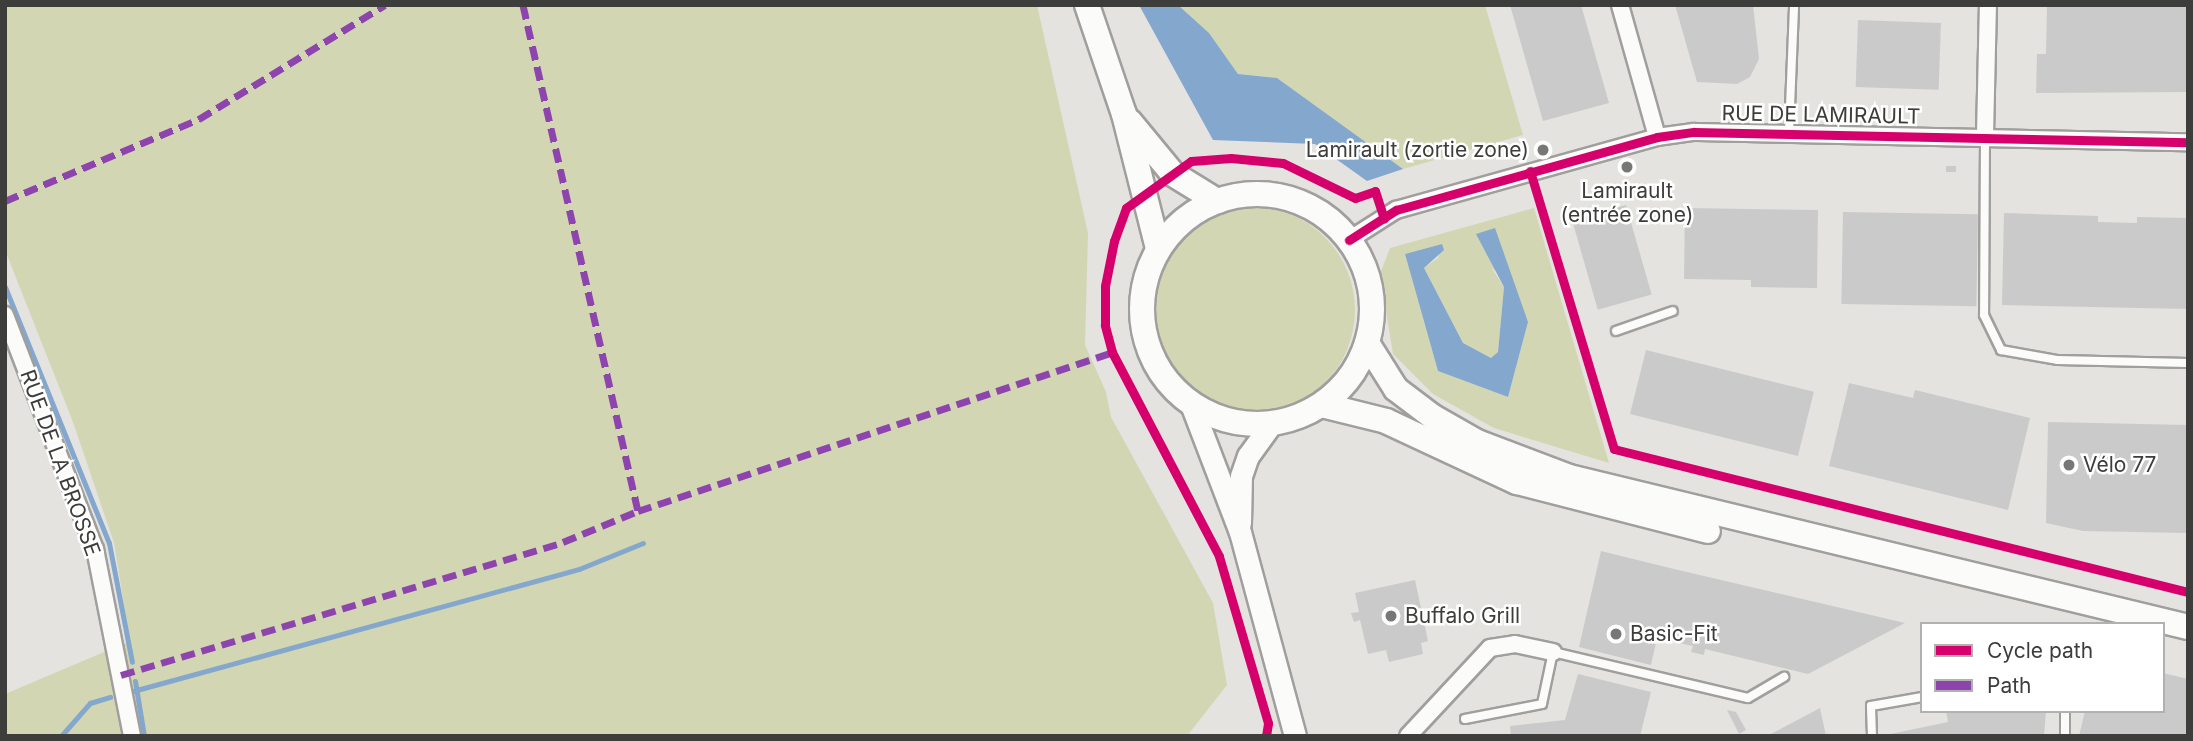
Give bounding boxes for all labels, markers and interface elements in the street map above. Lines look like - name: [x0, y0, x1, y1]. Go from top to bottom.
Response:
- street label: RUE DE LAMIRAULT: [1721, 101, 1921, 129]
- place label: Lamirault (zortie zone): [1306, 137, 1529, 163]
- marker: Lamirault (zortie zone): [1535, 142, 1551, 158]
- marker: Lamirault (entrée zone): [1619, 159, 1635, 175]
- place label: Lamirault (entrée zone): [1561, 178, 1693, 228]
- street label: RUE DE LA BROSSE: [15, 366, 105, 560]
- place label: Vélo 77: [2083, 452, 2156, 478]
- marker: Vélo 77: [2061, 457, 2077, 473]
- place label: Buffalo Grill: [1405, 603, 1520, 629]
- marker: Buffalo Grill: [1383, 608, 1399, 624]
- place label: Basic-Fit: [1630, 621, 1718, 647]
- legend: [1920, 622, 2165, 713]
- marker: Basic-Fit: [1608, 626, 1624, 642]
- text: Cycle path: [1987, 638, 2093, 663]
- text: Path: [1987, 673, 2032, 698]

